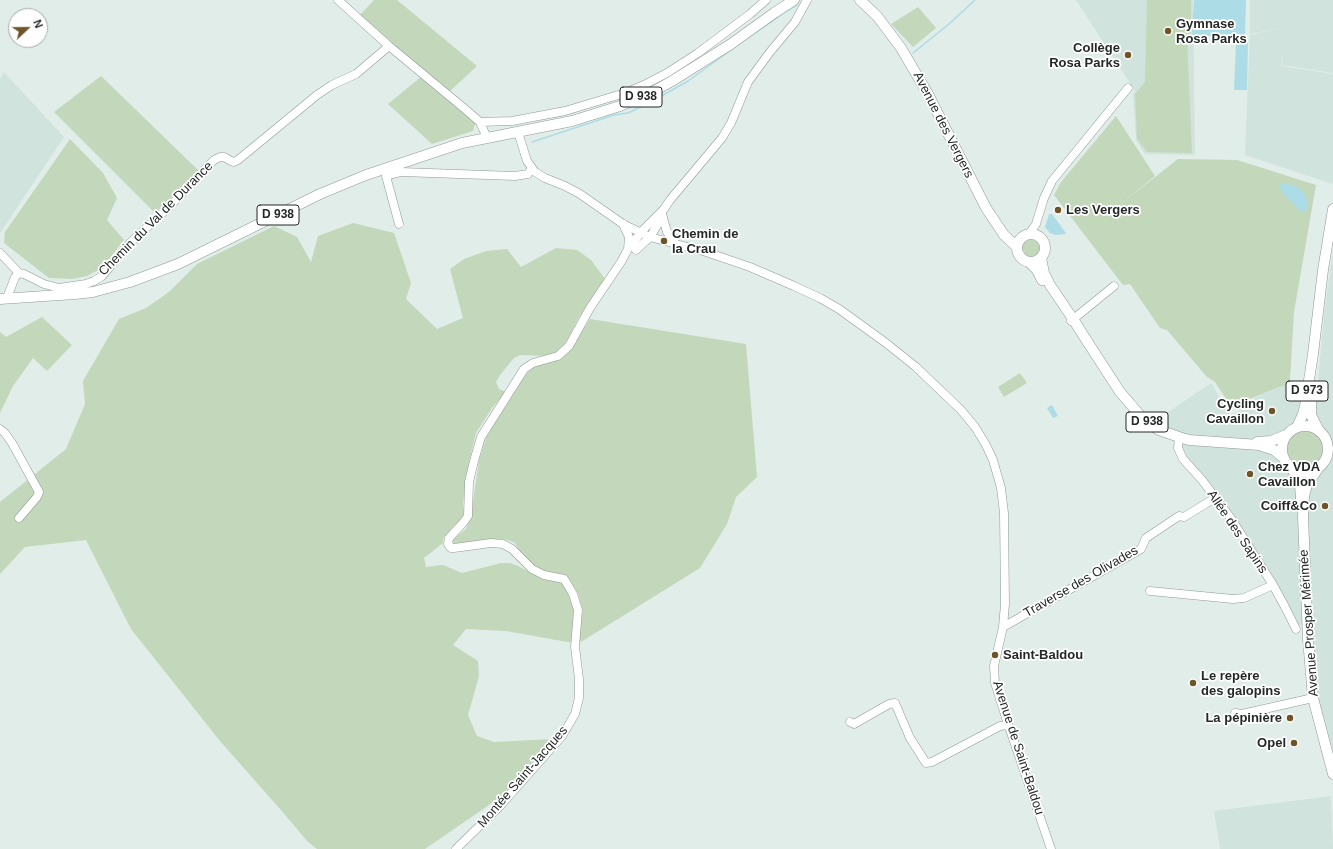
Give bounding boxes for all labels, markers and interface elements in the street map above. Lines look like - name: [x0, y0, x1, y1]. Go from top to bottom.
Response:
- north arrow: [8, 8, 48, 48]
- place label: Gymnase Rosa Parks: [1176, 16, 1247, 47]
- text: N: [31, 18, 45, 30]
- marker: Gymnase Rosa Parks: [1163, 26, 1173, 36]
- place label: Collège Rosa Parks: [1049, 40, 1120, 71]
- marker: Collège Rosa Parks: [1123, 50, 1133, 60]
- street label: Avenue des Vergers: [910, 69, 976, 181]
- road number: D 938: [620, 87, 662, 107]
- street label: Chemin du Val de Durance: [96, 159, 216, 279]
- place label: Les Vergers: [1066, 202, 1140, 218]
- road number: D 938: [257, 205, 299, 225]
- marker: Les Vergers: [1053, 205, 1063, 215]
- place label: Chemin de la Crau: [672, 226, 738, 257]
- marker: Chemin de la Crau: [659, 236, 669, 246]
- road number: D 973: [1286, 381, 1328, 401]
- place label: Cycling Cavaillon: [1206, 396, 1264, 427]
- marker: Cycling Cavaillon: [1267, 406, 1277, 416]
- road number: D 938: [1126, 412, 1168, 432]
- place label: Chez VDA Cavaillon: [1258, 459, 1320, 490]
- marker: Chez VDA Cavaillon: [1245, 469, 1255, 479]
- street label: Allée des Sapins: [1203, 487, 1271, 577]
- place label: Coiff&Co: [1261, 498, 1317, 514]
- marker: Coiff&Co: [1320, 501, 1330, 511]
- street label: Traverse des Olivades: [1021, 543, 1141, 621]
- street label: Avenue Prosper Mérimée: [1296, 549, 1322, 697]
- place label: Saint-Baldou: [1003, 647, 1083, 663]
- marker: Saint-Baldou: [990, 650, 1000, 660]
- place label: Le repère des galopins: [1201, 668, 1280, 699]
- marker: Le repère des galopins: [1188, 678, 1198, 688]
- street label: Avenue de Saint-Baldou: [989, 679, 1047, 817]
- place label: La pépinière: [1205, 710, 1282, 726]
- marker: La pépinière: [1285, 713, 1295, 723]
- street label: Montée Saint-Jacques: [475, 723, 571, 831]
- place label: Opel: [1257, 735, 1286, 751]
- marker: Opel: [1289, 738, 1299, 748]

